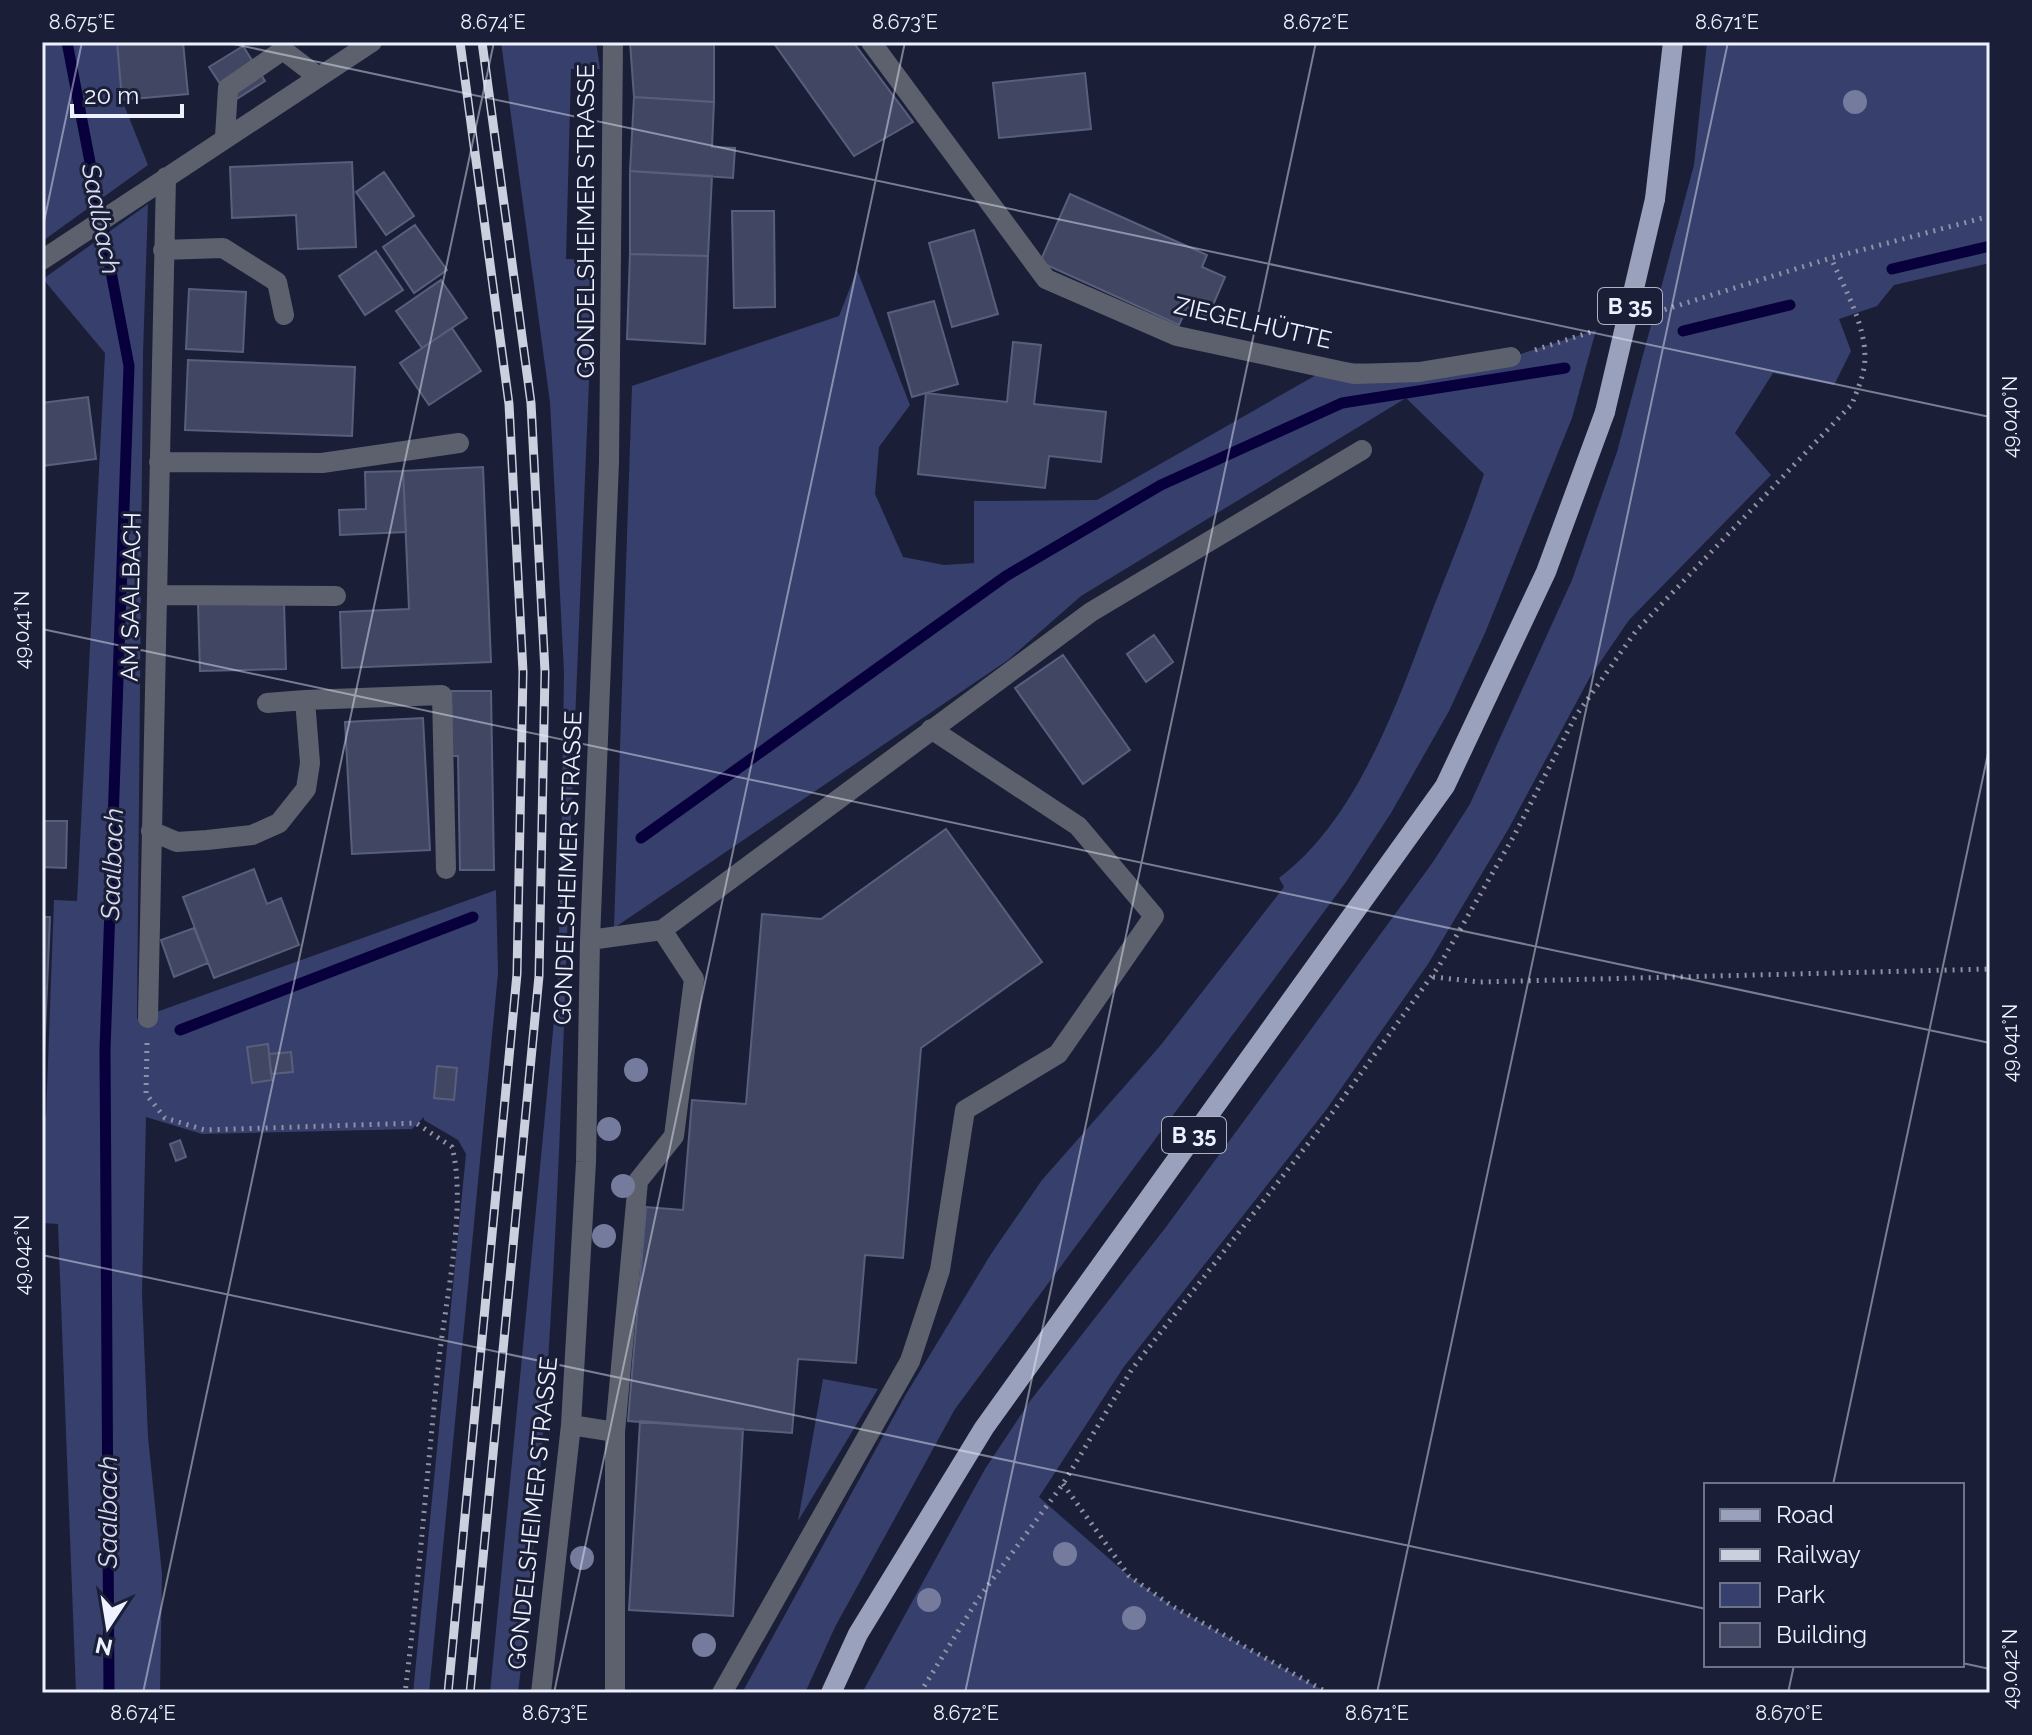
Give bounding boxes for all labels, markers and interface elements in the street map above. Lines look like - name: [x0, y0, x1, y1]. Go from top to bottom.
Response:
- text: 8.675°E: [49, 10, 115, 34]
- text: 8.674°E: [460, 10, 526, 34]
- text: 8.673°E: [872, 10, 938, 34]
- text: 8.672°E: [1283, 10, 1349, 34]
- text: 8.671°E: [1695, 10, 1759, 34]
- street label: GONDELSHEIMER STRASSE: [571, 64, 600, 378]
- scale bar: [72, 68, 182, 118]
- text: 20 m: [84, 81, 139, 110]
- water label: Saalbach: [75, 160, 126, 277]
- road number: B 35: [1598, 288, 1662, 324]
- street label: ZIEGELHÜTTE: [1171, 290, 1335, 355]
- text: 49.040°N: [1998, 376, 2022, 458]
- street label: AM SAALBACH: [115, 512, 146, 682]
- text: 49.041°N: [10, 591, 34, 669]
- street label: GONDELSHEIMER STRASSE: [548, 710, 587, 1026]
- water label: Saalbach: [95, 807, 129, 922]
- text: 49.041°N: [1998, 1004, 2022, 1082]
- road number: B 35: [1162, 1117, 1226, 1153]
- text: 49.042°N: [10, 1215, 34, 1295]
- street label: GONDELSHEIMER STRASSE: [502, 1355, 563, 1671]
- water label: Saalbach: [93, 1456, 123, 1569]
- legend: [1704, 1483, 1964, 1667]
- text: Road: [1776, 1500, 1834, 1529]
- text: Railway: [1776, 1540, 1861, 1569]
- text: Park: [1776, 1580, 1825, 1609]
- north arrow: [68, 1587, 148, 1667]
- text: Building: [1776, 1620, 1867, 1649]
- text: 49.042°N: [1998, 1629, 2022, 1709]
- text: N: [93, 1632, 115, 1661]
- text: 8.674°E: [110, 1701, 176, 1725]
- text: 8.673°E: [522, 1701, 588, 1725]
- text: 8.672°E: [933, 1701, 999, 1725]
- text: 8.671°E: [1345, 1701, 1409, 1725]
- text: 8.670°E: [1755, 1701, 1823, 1725]

